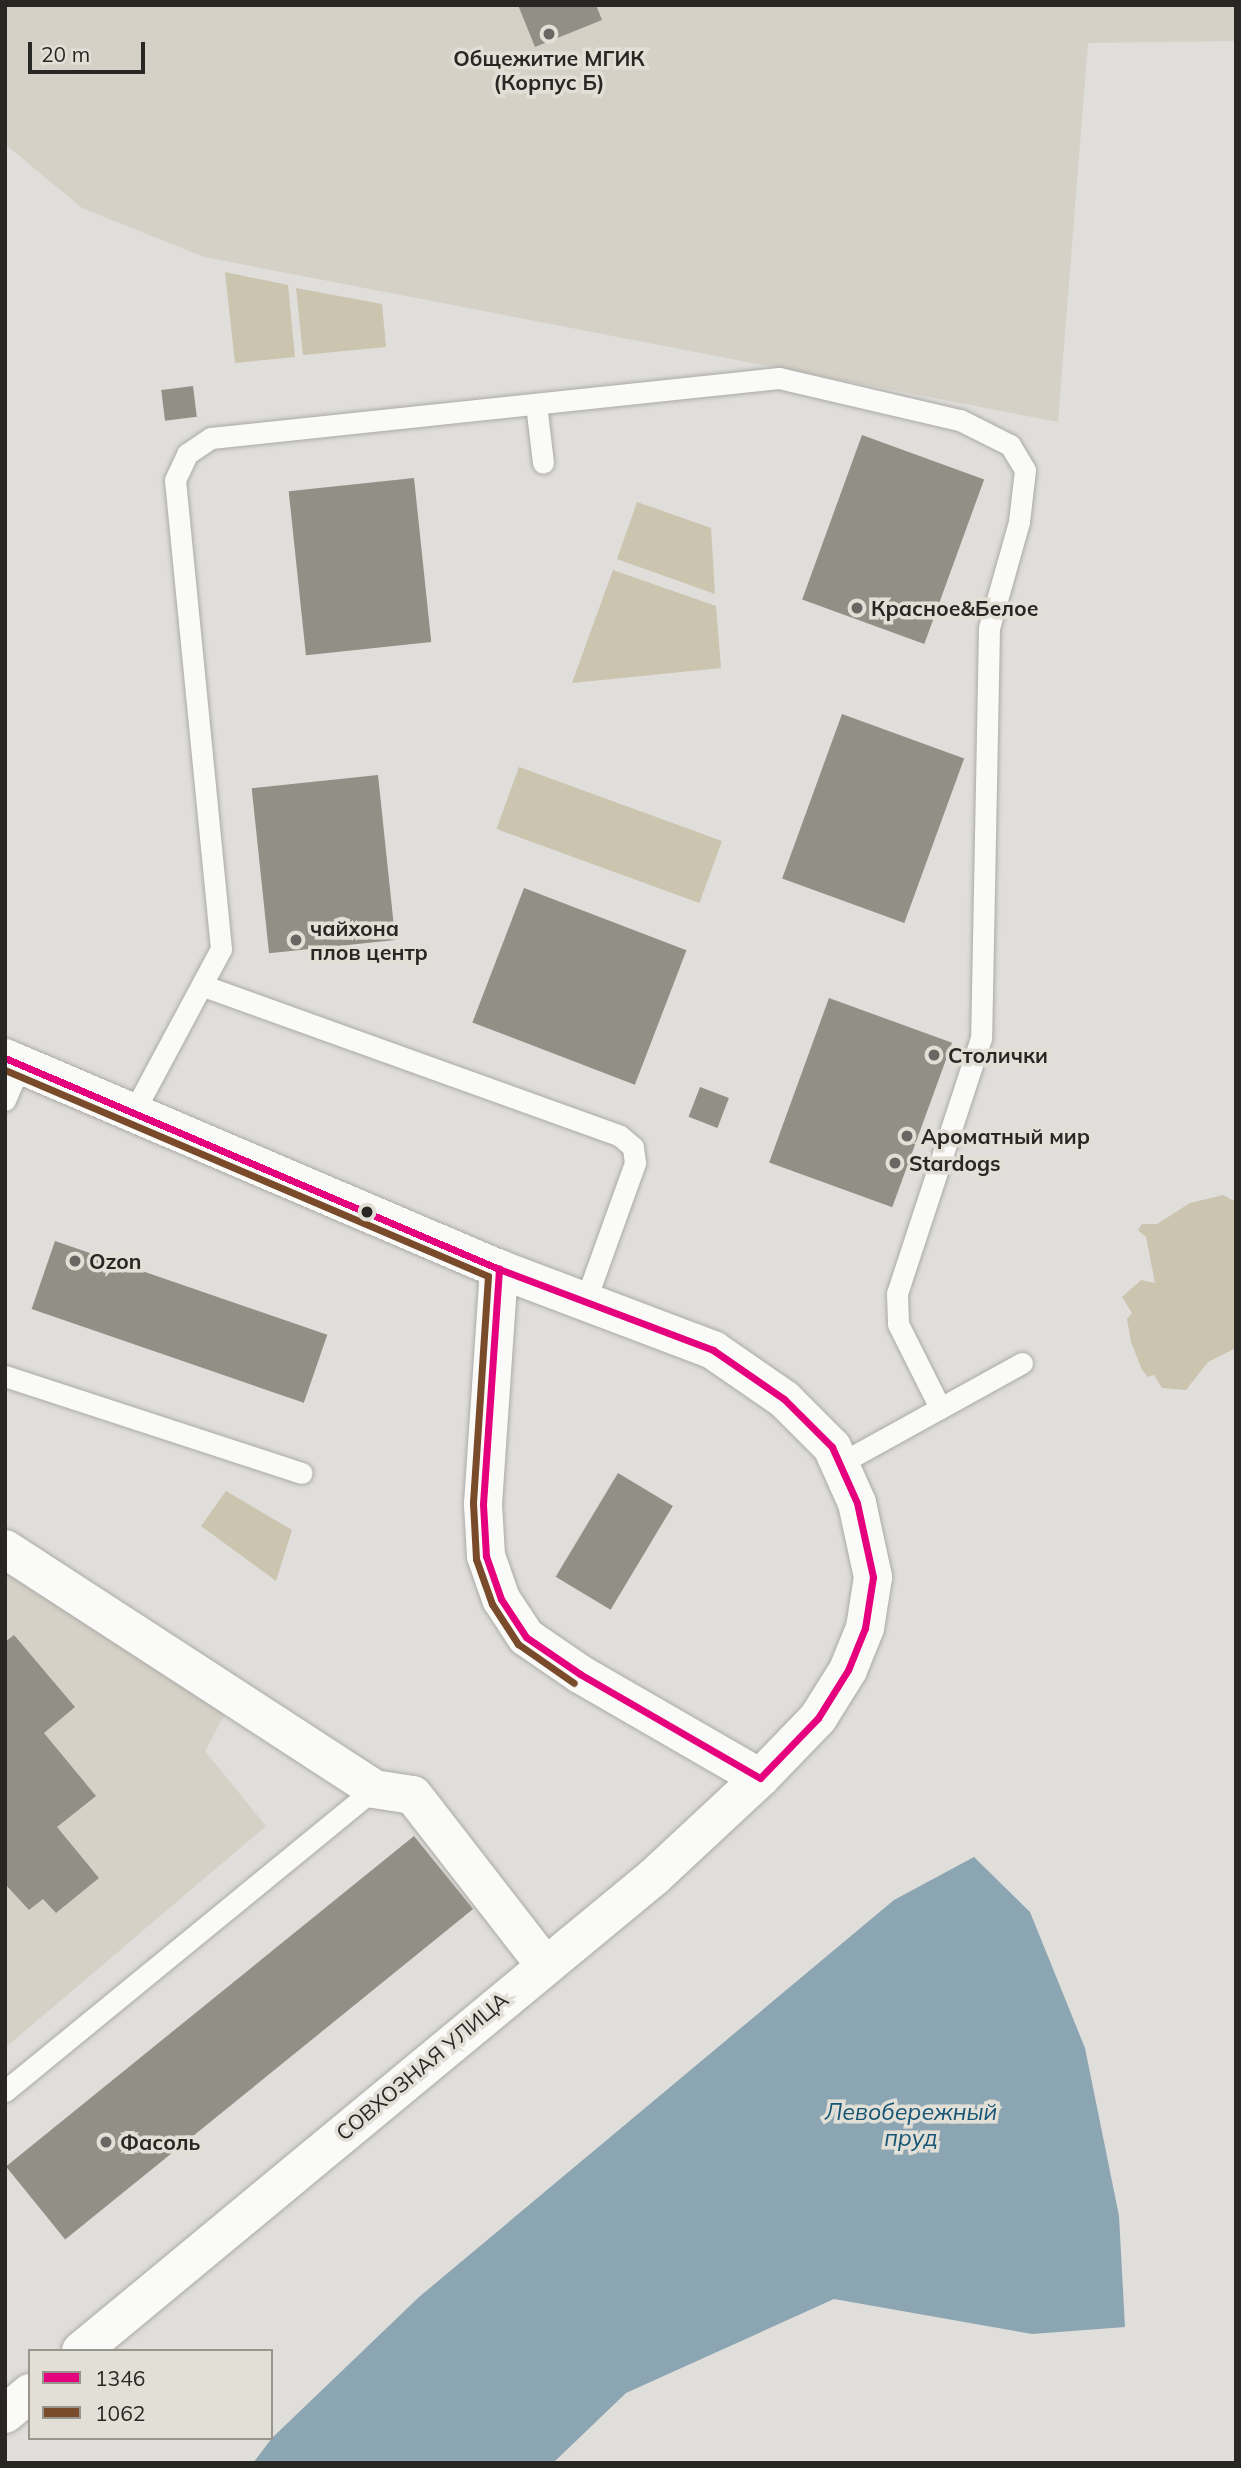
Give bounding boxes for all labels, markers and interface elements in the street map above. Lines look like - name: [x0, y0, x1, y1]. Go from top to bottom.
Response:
- marker: Общежитие МГИК (Корпус Б): [541, 26, 557, 42]
- scale bar: [32, 28, 149, 72]
- text: 20 m: [41, 41, 90, 67]
- place label: Общежитие МГИК (Корпус Б): [453, 45, 645, 95]
- place label: Красное&Белое: [871, 595, 1039, 621]
- marker: Красное&Белое: [849, 600, 865, 616]
- place label: чайхона плов центр: [310, 915, 428, 965]
- marker: чайхона плов центр: [288, 932, 304, 948]
- place label: Столички: [948, 1042, 1048, 1068]
- marker: Столички: [926, 1047, 942, 1063]
- place label: Ароматный мир: [921, 1123, 1090, 1149]
- marker: Ароматный мир: [899, 1128, 915, 1144]
- place label: Stardogs: [909, 1150, 1001, 1176]
- marker: Stardogs: [887, 1155, 903, 1171]
- unlabelled marker: [360, 1205, 374, 1219]
- place label: Ozon: [89, 1248, 141, 1274]
- marker: Ozon: [67, 1253, 83, 1269]
- street label: СОВХОЗНАЯ УЛИЦА: [331, 1987, 513, 2145]
- water label: Левобережный пруд: [825, 2098, 997, 2152]
- place label: Фасоль: [120, 2129, 200, 2155]
- marker: Фасоль: [98, 2134, 114, 2150]
- legend: [28, 2349, 273, 2440]
- text: 1346: [95, 2365, 145, 2391]
- text: 1062: [95, 2400, 145, 2426]

